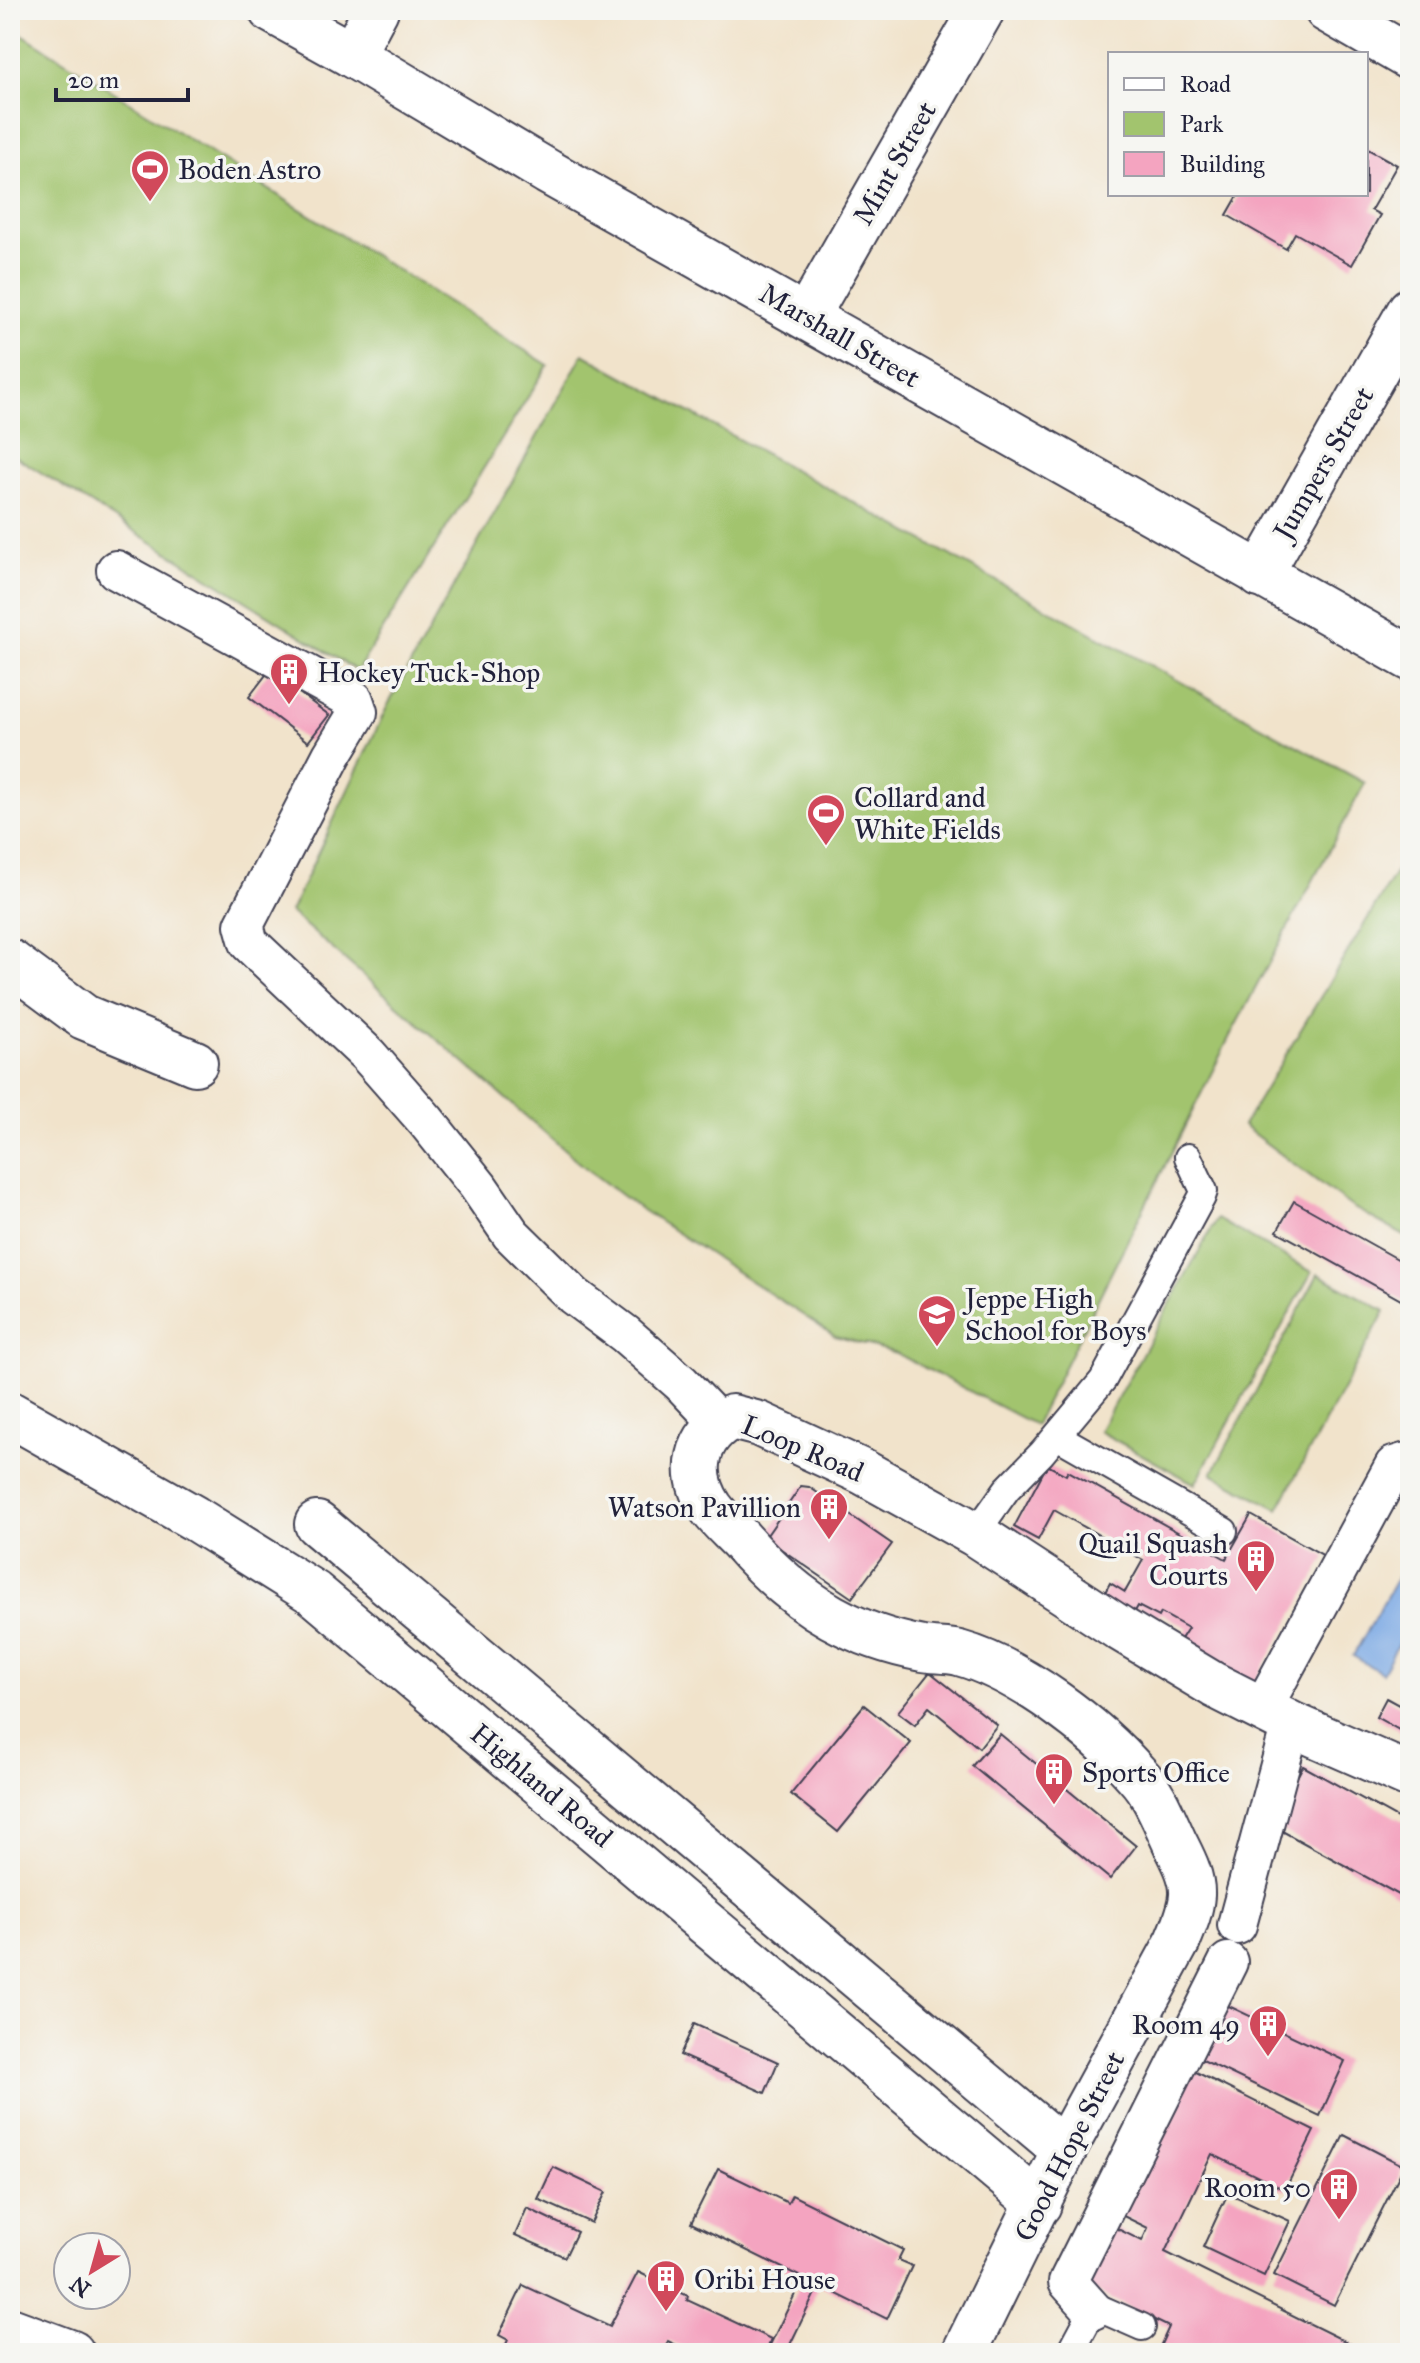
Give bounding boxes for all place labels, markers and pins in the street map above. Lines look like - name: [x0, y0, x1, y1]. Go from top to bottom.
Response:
- sports icon: Boden Astro: [129, 148, 171, 203]
- place label: Boden Astro: [178, 152, 321, 187]
- building icon: Hockey Tuck-Shop: [268, 651, 310, 706]
- place label: Hockey Tuck-Shop: [317, 655, 540, 690]
- place label: Collard and White Fields: [854, 780, 1001, 847]
- sports icon: Collard and White Fields: [805, 792, 847, 847]
- place label: Jeppe High School for Boys: [962, 1281, 1146, 1348]
- school or university icon: Jeppe High School for Boys: [916, 1293, 958, 1348]
- building icon: Watson Pavillion: [808, 1486, 850, 1541]
- place label: Watson Pavillion: [608, 1490, 801, 1525]
- place label: Quail Squash Courts: [1078, 1526, 1228, 1593]
- building icon: Quail Squash Courts: [1235, 1538, 1277, 1593]
- building icon: Sports Office: [1033, 1751, 1075, 1806]
- place label: Sports Office: [1082, 1755, 1230, 1790]
- building icon: Room 49: [1247, 2003, 1289, 2058]
- place label: Room 49: [1132, 2007, 1240, 2042]
- building icon: Room 50: [1318, 2166, 1360, 2221]
- place label: Room 50: [1204, 2170, 1311, 2205]
- building icon: Oribi House: [645, 2258, 687, 2313]
- place label: Oribi House: [694, 2262, 836, 2297]

